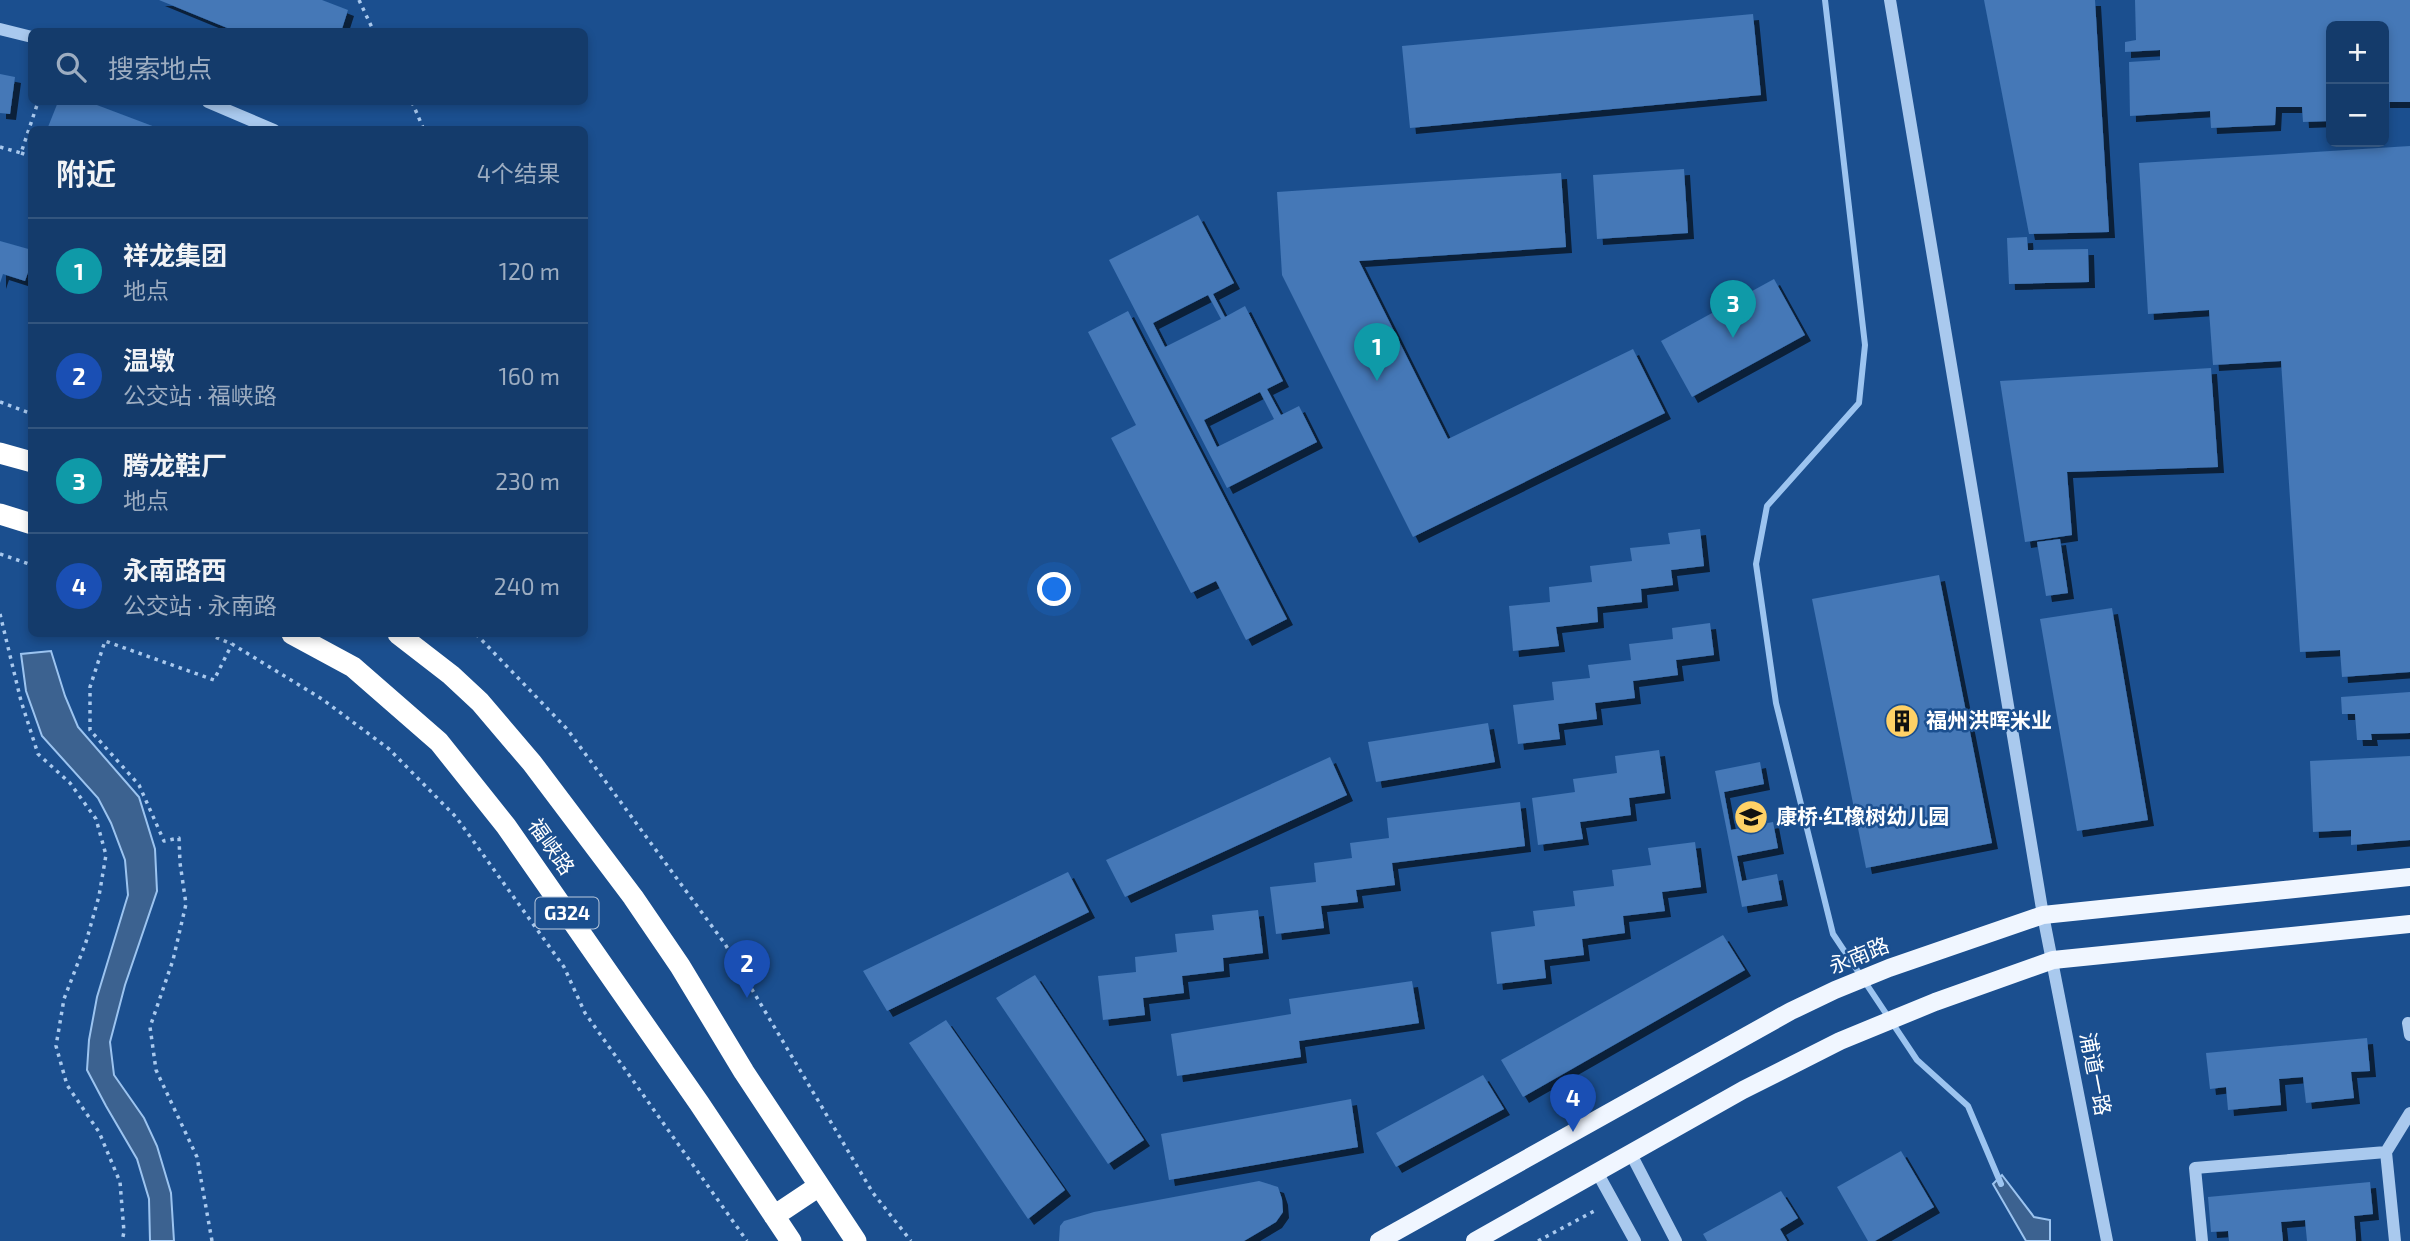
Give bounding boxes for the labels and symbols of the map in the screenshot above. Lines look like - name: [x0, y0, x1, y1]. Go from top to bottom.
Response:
- pin: 3: [1710, 280, 1756, 338]
- pin: 1: [1354, 323, 1400, 381]
- your location: [1037, 572, 1071, 606]
- building icon: 福州洪晖米业: [1883, 702, 1921, 740]
- place label: 福州洪晖米业: [1926, 707, 2052, 732]
- school or university icon: 康桥·红橡树幼儿园: [1732, 798, 1770, 836]
- place label: 康桥·红橡树幼儿园: [1776, 803, 1949, 828]
- street label: 福峡路: [524, 813, 581, 879]
- road number: G324: [536, 897, 598, 928]
- street label: 永南路: [1825, 931, 1892, 978]
- pin: 2: [724, 940, 770, 998]
- street label: 浦道一路: [2076, 1030, 2117, 1117]
- pin: 4: [1550, 1074, 1596, 1132]

